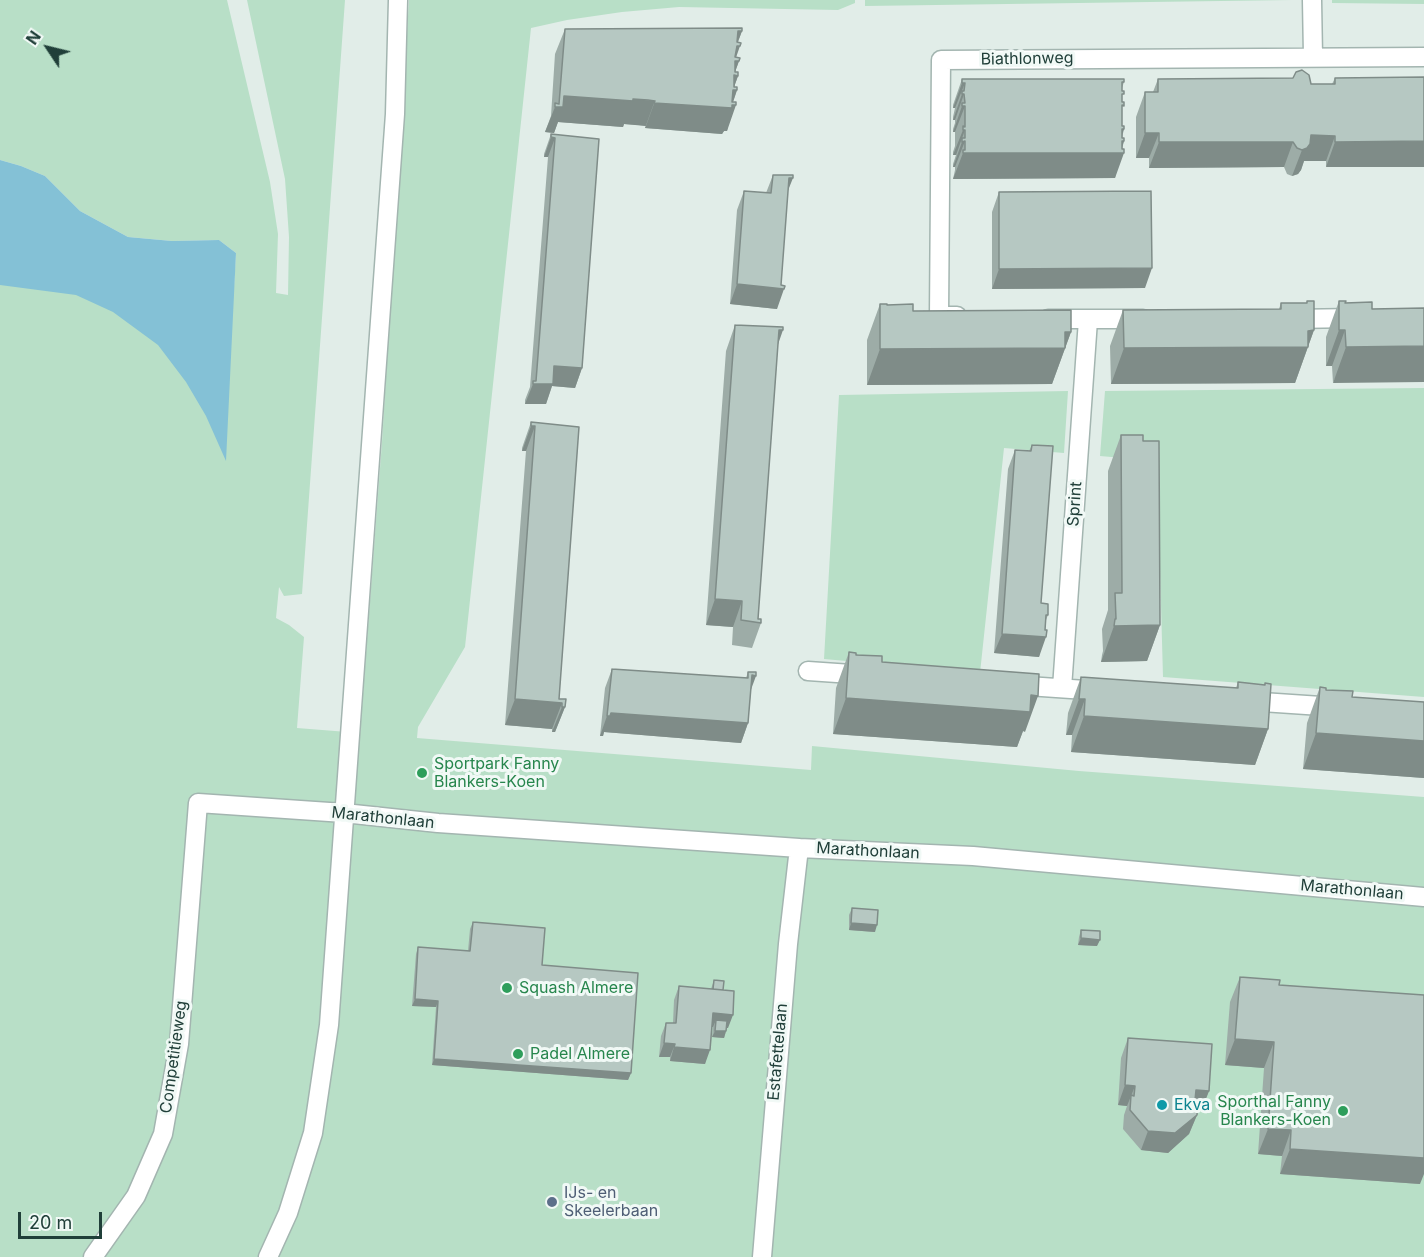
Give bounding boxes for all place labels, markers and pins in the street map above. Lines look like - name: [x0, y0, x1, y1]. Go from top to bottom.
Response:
- place label: Sportpark Fanny Blankers-Koen: [434, 754, 559, 792]
- marker: Sportpark Fanny Blankers-Koen: [415, 766, 429, 780]
- place label: Squash Almere: [519, 978, 633, 998]
- marker: Squash Almere: [500, 981, 514, 995]
- place label: Padel Almere: [530, 1044, 630, 1064]
- marker: Padel Almere: [511, 1047, 525, 1061]
- place label: Sporthal Fanny Blankers-Koen: [1217, 1092, 1331, 1130]
- place label: Ekva: [1174, 1095, 1210, 1115]
- marker: Ekva: [1155, 1098, 1169, 1112]
- marker: Sporthal Fanny Blankers-Koen: [1336, 1104, 1350, 1118]
- place label: IJs- en Skeelerbaan: [564, 1183, 658, 1221]
- marker: IJs- en Skeelerbaan: [545, 1195, 559, 1209]

